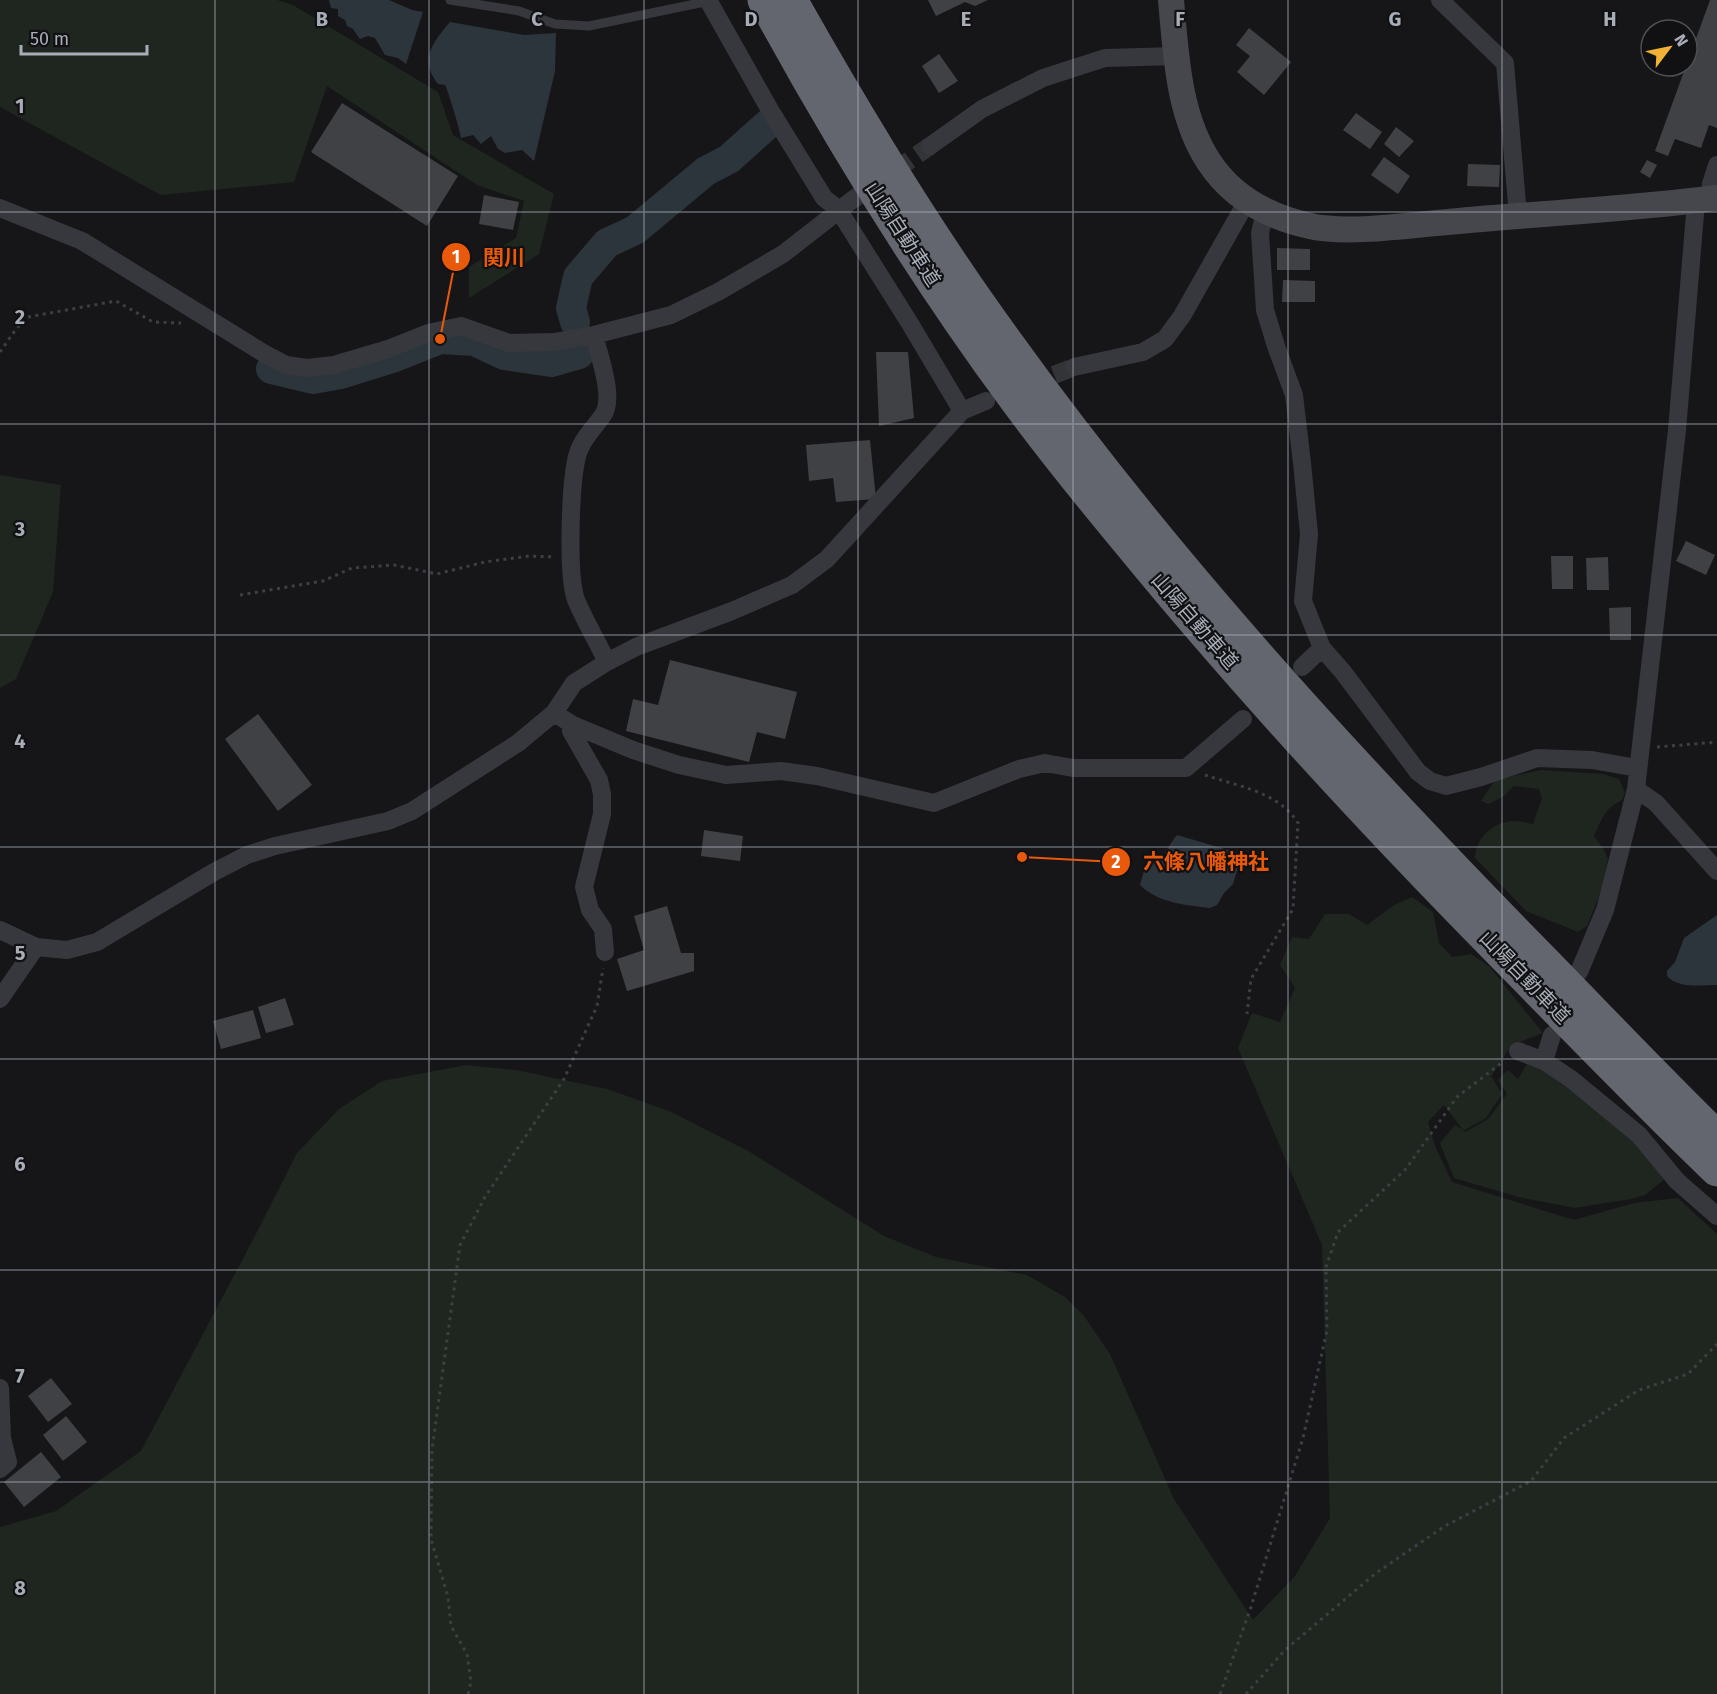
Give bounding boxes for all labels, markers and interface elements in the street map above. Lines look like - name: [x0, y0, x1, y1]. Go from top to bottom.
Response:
- text: B: [316, 7, 328, 31]
- text: C: [531, 7, 543, 31]
- text: D: [744, 7, 758, 31]
- text: E: [961, 7, 971, 31]
- text: F: [1175, 7, 1185, 31]
- text: G: [1389, 7, 1401, 31]
- text: H: [1603, 7, 1617, 31]
- scale bar: [21, 18, 147, 56]
- north arrow: [1639, 18, 1699, 78]
- text: 50 m: [30, 28, 69, 50]
- text: N: [1670, 31, 1692, 50]
- text: 1: [15, 94, 25, 118]
- street label: 山陽自動車道: [860, 177, 946, 291]
- callout: 関川: [441, 238, 537, 277]
- text: 関川: [483, 245, 525, 271]
- text: 1: [452, 246, 460, 268]
- text: 2: [15, 305, 25, 329]
- text: 3: [14, 517, 25, 541]
- street label: 山陽自動車道: [1147, 568, 1243, 674]
- text: 4: [14, 729, 26, 753]
- callout: 六條八幡神社: [1101, 842, 1281, 881]
- text: 六條八幡神社: [1143, 849, 1269, 875]
- text: 2: [1111, 851, 1121, 873]
- street label: 山陽自動車道: [1475, 926, 1575, 1028]
- text: 5: [15, 941, 26, 965]
- text: 6: [14, 1152, 26, 1176]
- text: 7: [15, 1364, 25, 1388]
- text: 8: [14, 1576, 26, 1600]

